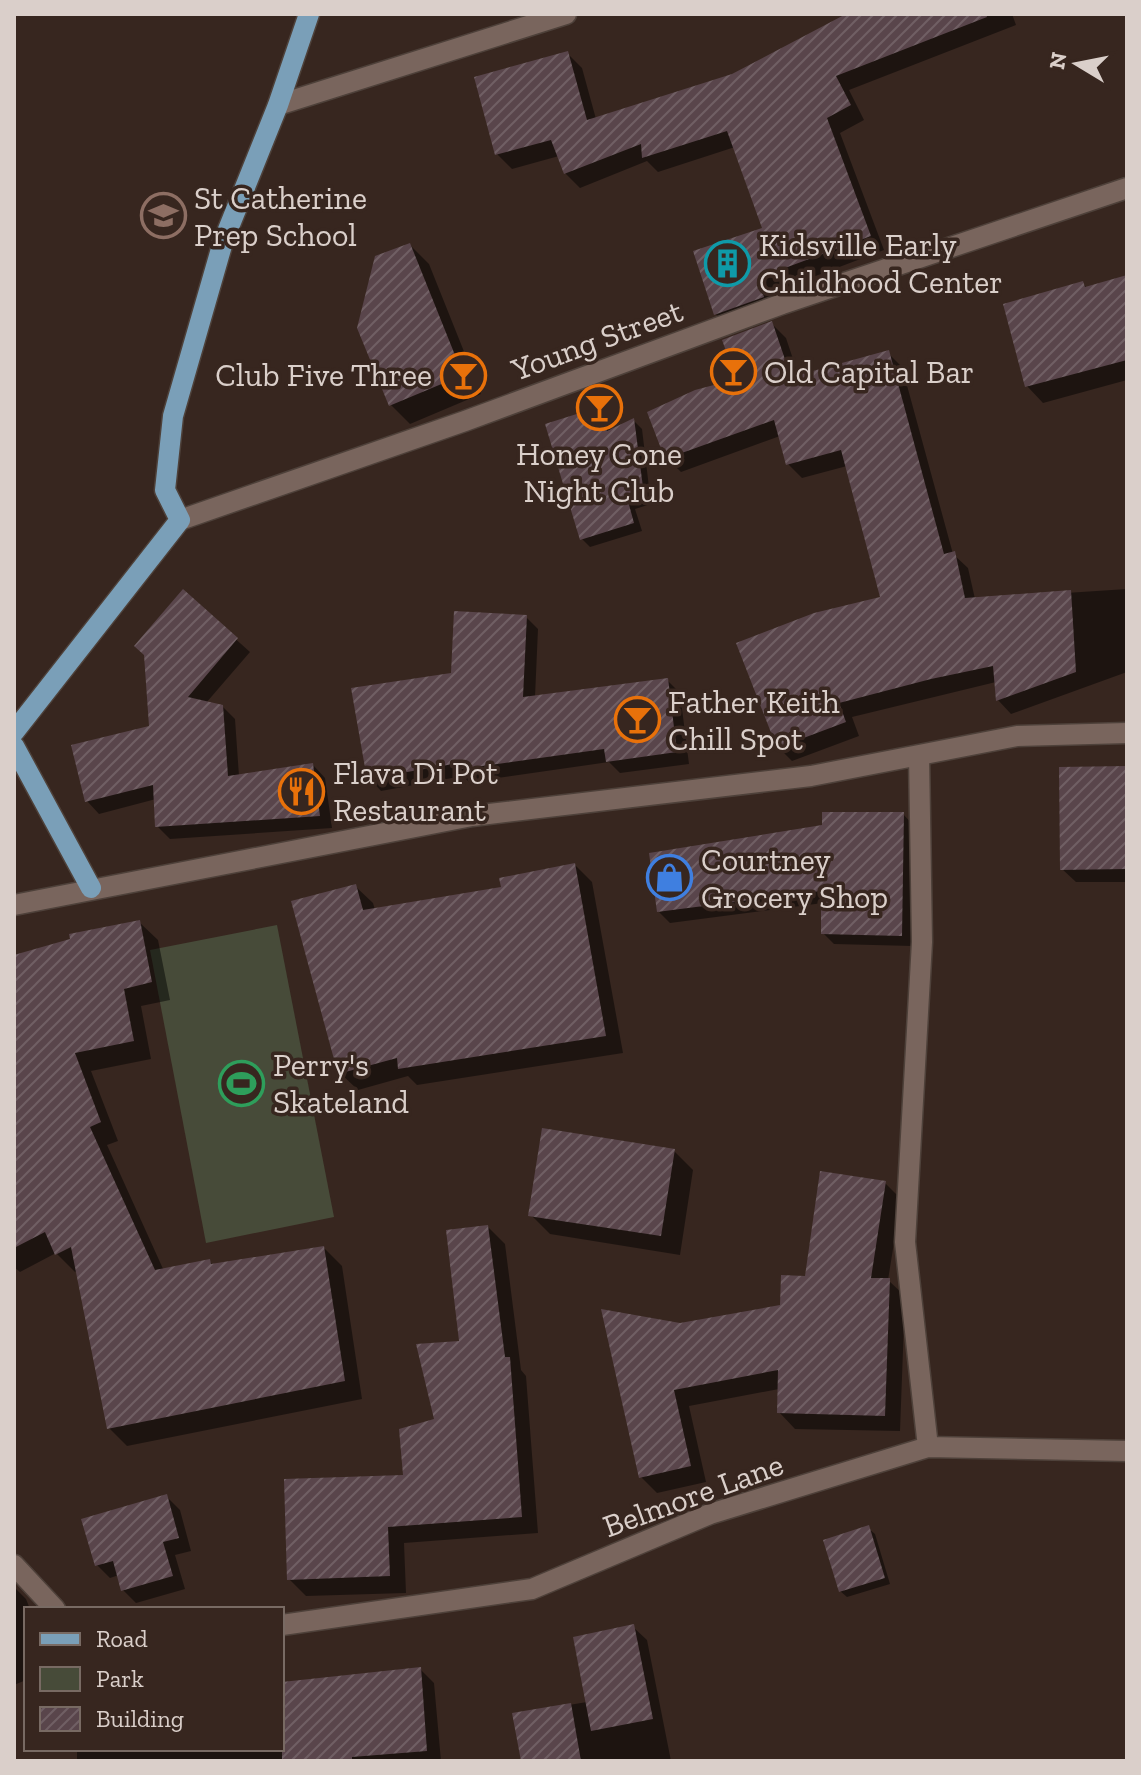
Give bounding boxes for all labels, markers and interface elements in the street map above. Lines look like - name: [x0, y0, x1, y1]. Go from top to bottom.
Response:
- north arrow: [1037, 24, 1117, 104]
- text: N: [1043, 50, 1073, 71]
- place label: St Catherine Prep School: [194, 179, 367, 254]
- school or university icon: St Catherine Prep School: [139, 192, 187, 240]
- place label: Kidsville Early Childhood Center: [759, 226, 1003, 301]
- building icon: Kidsville Early Childhood Center: [704, 239, 752, 287]
- street label: Young Street: [505, 291, 688, 389]
- bar icon: Old Capital Bar: [709, 348, 757, 396]
- bar icon: Club Five Three: [439, 351, 487, 399]
- place label: Old Capital Bar: [764, 353, 974, 391]
- place label: Club Five Three: [215, 356, 432, 394]
- bar icon: Honey Cone Night Club: [575, 383, 623, 431]
- place label: Honey Cone Night Club: [516, 435, 682, 510]
- place label: Father Keith Chill Spot: [668, 683, 840, 758]
- bar icon: Father Keith Chill Spot: [613, 696, 661, 744]
- place label: Flava Di Pot Restaurant: [333, 754, 498, 829]
- restaurant icon: Flava Di Pot Restaurant: [278, 767, 326, 815]
- place label: Courtney Grocery Shop: [701, 841, 888, 916]
- shop icon: Courtney Grocery Shop: [646, 854, 694, 902]
- place label: Perry's Skateland: [273, 1046, 409, 1121]
- sports icon: Perry's Skateland: [218, 1059, 266, 1107]
- street label: Belmore Lane: [598, 1445, 788, 1545]
- legend: [24, 1607, 284, 1751]
- text: Road: [96, 1624, 148, 1653]
- text: Park: [96, 1664, 144, 1693]
- text: Building: [96, 1704, 184, 1733]

